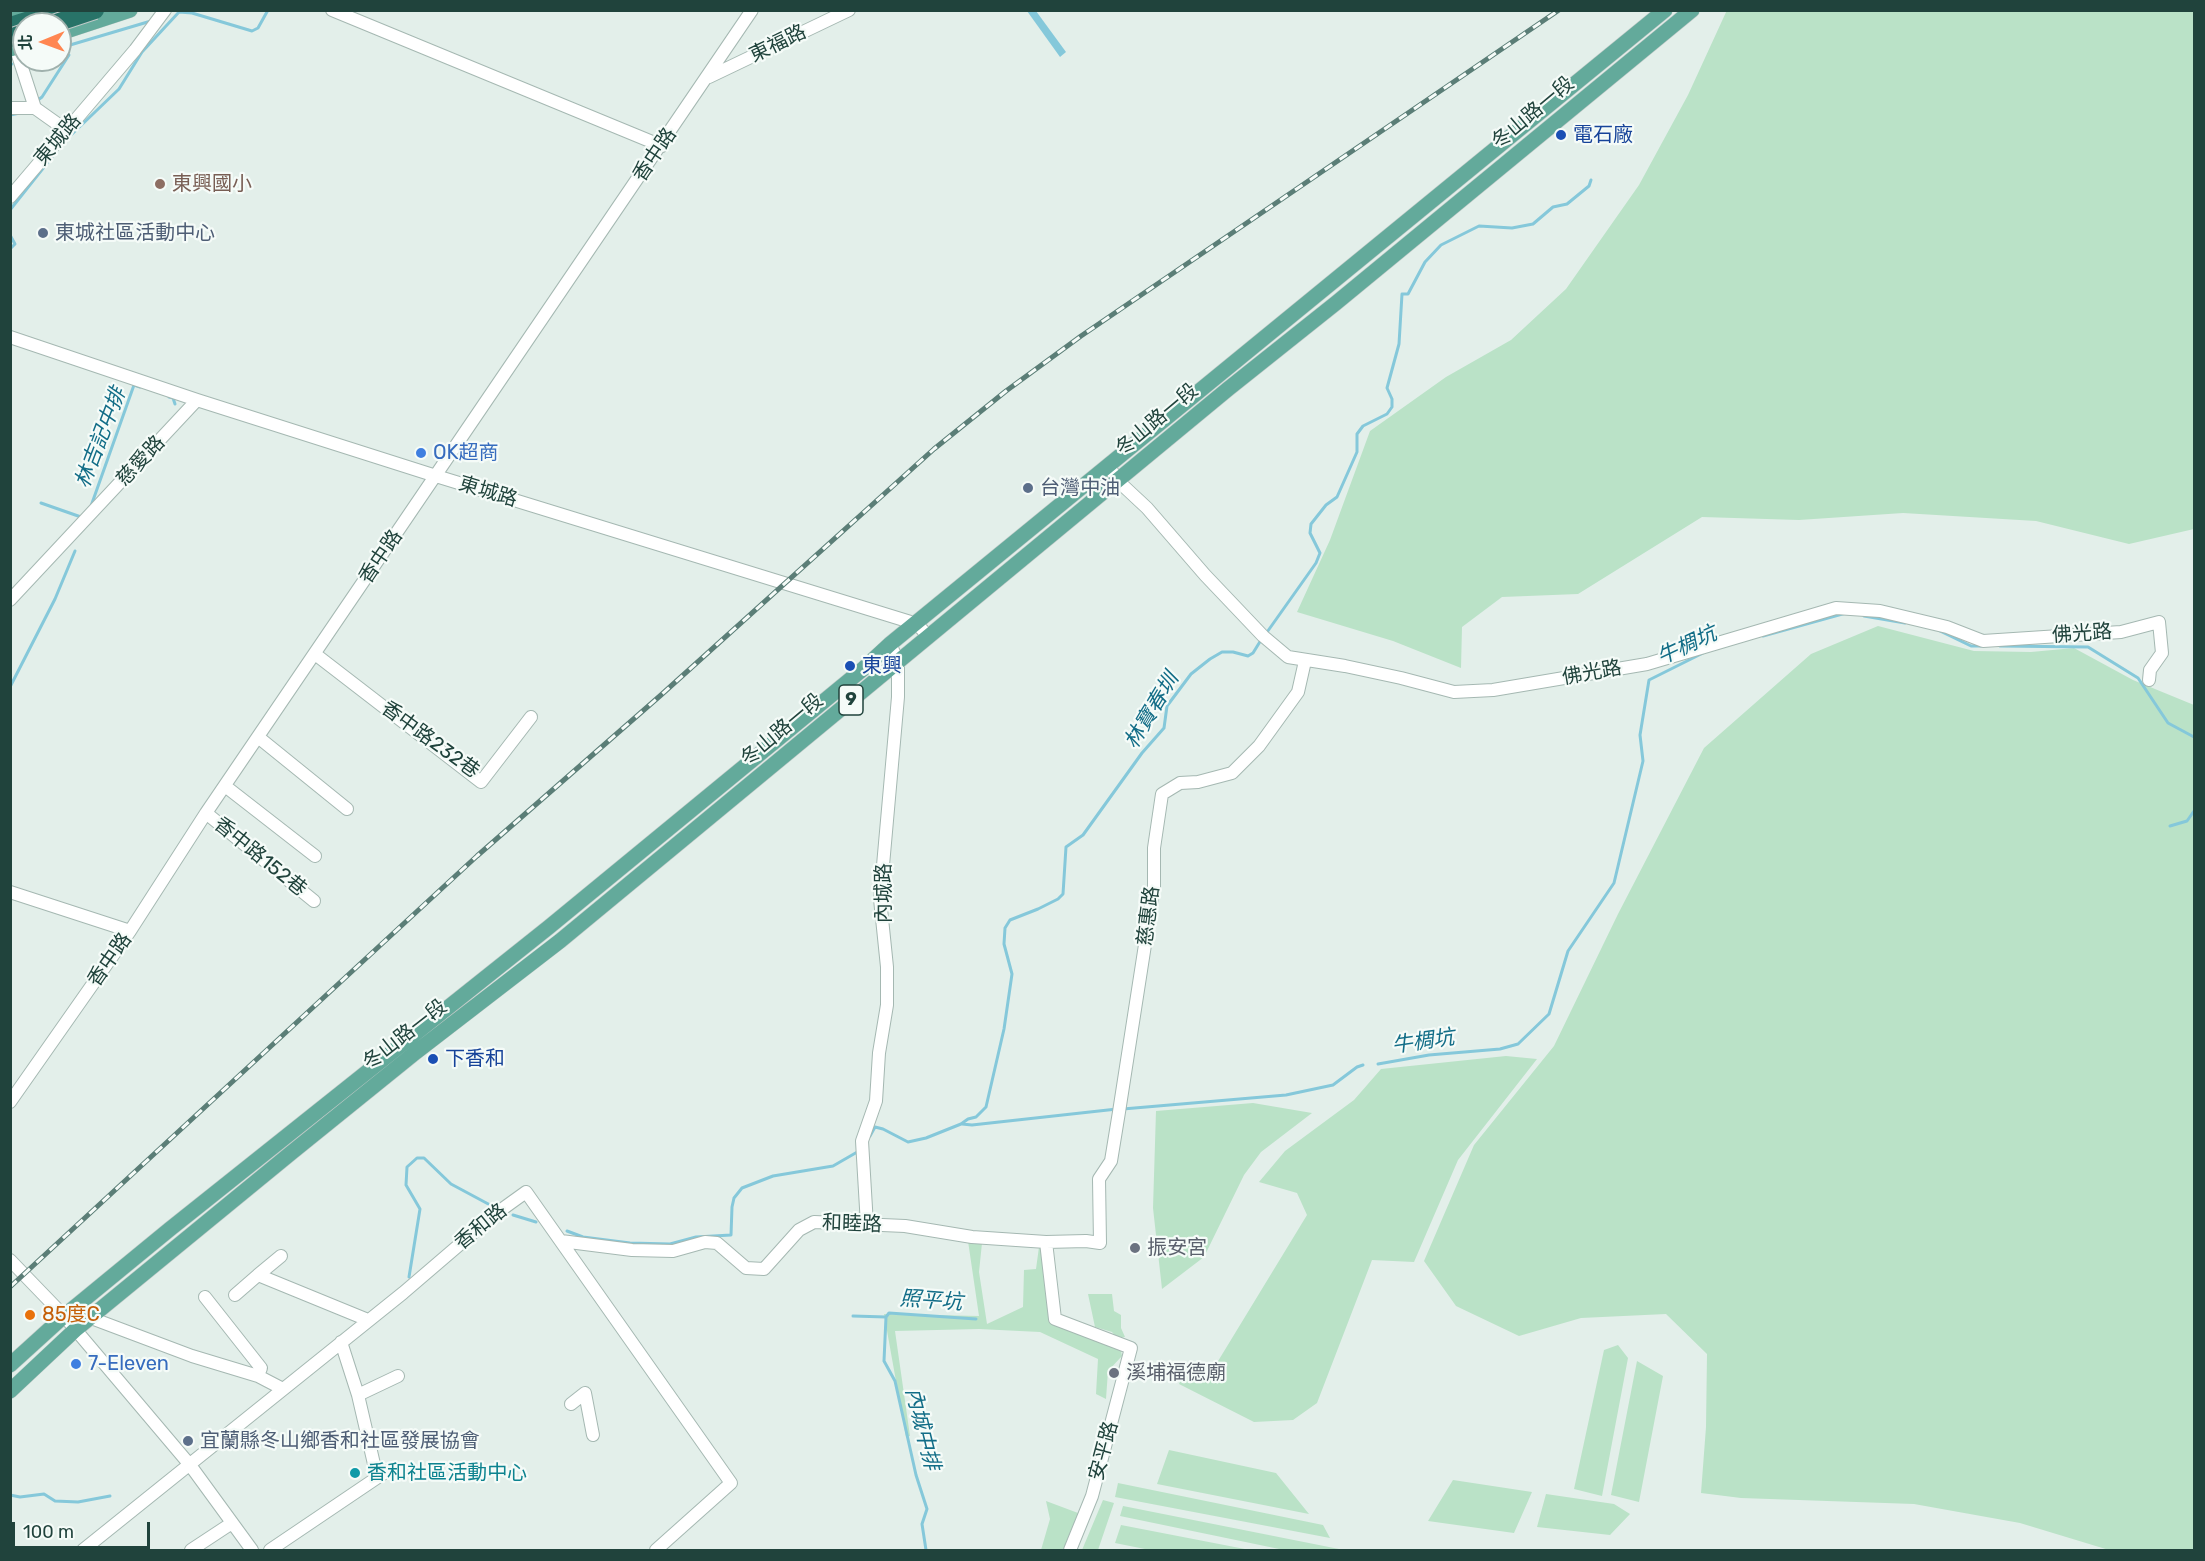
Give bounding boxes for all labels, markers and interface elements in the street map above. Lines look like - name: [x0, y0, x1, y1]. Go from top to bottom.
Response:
- north arrow: [12, 12, 72, 72]
- street label: 東福路: [746, 20, 810, 68]
- text: 北: [16, 34, 35, 50]
- street label: 冬山路一段: [1487, 72, 1579, 154]
- street label: 東城路: [30, 109, 86, 171]
- street label: 香中路: [628, 123, 682, 187]
- place label: 電石廠: [1573, 123, 1633, 147]
- marker: 電石廠: [1554, 128, 1568, 142]
- place label: 東興國小: [172, 172, 252, 196]
- marker: 東興國小: [153, 177, 167, 191]
- place label: 東城社區活動中心: [55, 221, 215, 245]
- marker: 東城社區活動中心: [36, 226, 50, 240]
- street label: 冬山路一段: [1111, 379, 1203, 461]
- water label: 林吉記中排: [70, 384, 132, 492]
- street label: 慈愛路: [112, 431, 170, 491]
- place label: OK超商: [433, 441, 499, 465]
- marker: OK超商: [414, 446, 428, 460]
- street label: 東城路: [456, 472, 520, 512]
- place label: 台灣中油: [1040, 476, 1120, 500]
- marker: 台灣中油: [1021, 481, 1035, 495]
- street label: 香中路: [354, 525, 408, 589]
- street label: 佛光路: [2051, 620, 2113, 648]
- water label: 牛椆坑: [1653, 621, 1721, 671]
- place label: 東興: [862, 654, 902, 678]
- street label: 佛光路: [1560, 656, 1624, 690]
- marker: 東興: [843, 659, 857, 673]
- water label: 林寶春圳: [1120, 669, 1184, 753]
- road number: 9: [839, 685, 863, 715]
- street label: 冬山路一段: [736, 689, 828, 771]
- street label: 香中路232巷: [376, 696, 484, 784]
- street label: 香中路152巷: [209, 812, 311, 902]
- street label: 內城路: [872, 863, 896, 923]
- street label: 慈惠路: [1133, 885, 1165, 947]
- street label: 香中路: [83, 929, 137, 991]
- street label: 冬山路一段: [358, 995, 452, 1075]
- water label: 牛椆坑: [1390, 1025, 1456, 1059]
- place label: 下香和: [445, 1047, 505, 1071]
- marker: 下香和: [426, 1052, 440, 1066]
- street label: 香和路: [450, 1199, 512, 1255]
- street label: 和睦路: [822, 1211, 882, 1237]
- place label: 振安宮: [1147, 1236, 1207, 1260]
- marker: 振安宮: [1128, 1241, 1142, 1255]
- water label: 照平坑: [899, 1286, 963, 1316]
- place label: 85度C: [42, 1303, 100, 1327]
- marker: 85度C: [23, 1308, 37, 1322]
- place label: 7-Eleven: [88, 1352, 169, 1376]
- marker: 7-Eleven: [69, 1357, 83, 1371]
- place label: 溪埔福德廟: [1126, 1361, 1226, 1385]
- marker: 溪埔福德廟: [1107, 1366, 1121, 1380]
- water label: 內城中排: [900, 1385, 944, 1473]
- street label: 安平路: [1085, 1419, 1123, 1483]
- place label: 宜蘭縣冬山鄉香和社區發展協會: [200, 1429, 480, 1453]
- marker: 宜蘭縣冬山鄉香和社區發展協會: [181, 1434, 195, 1448]
- place label: 香和社區活動中心: [367, 1461, 527, 1485]
- marker: 香和社區活動中心: [348, 1466, 362, 1480]
- scale bar: [15, 1510, 153, 1548]
- text: 100 m: [23, 1521, 74, 1543]

